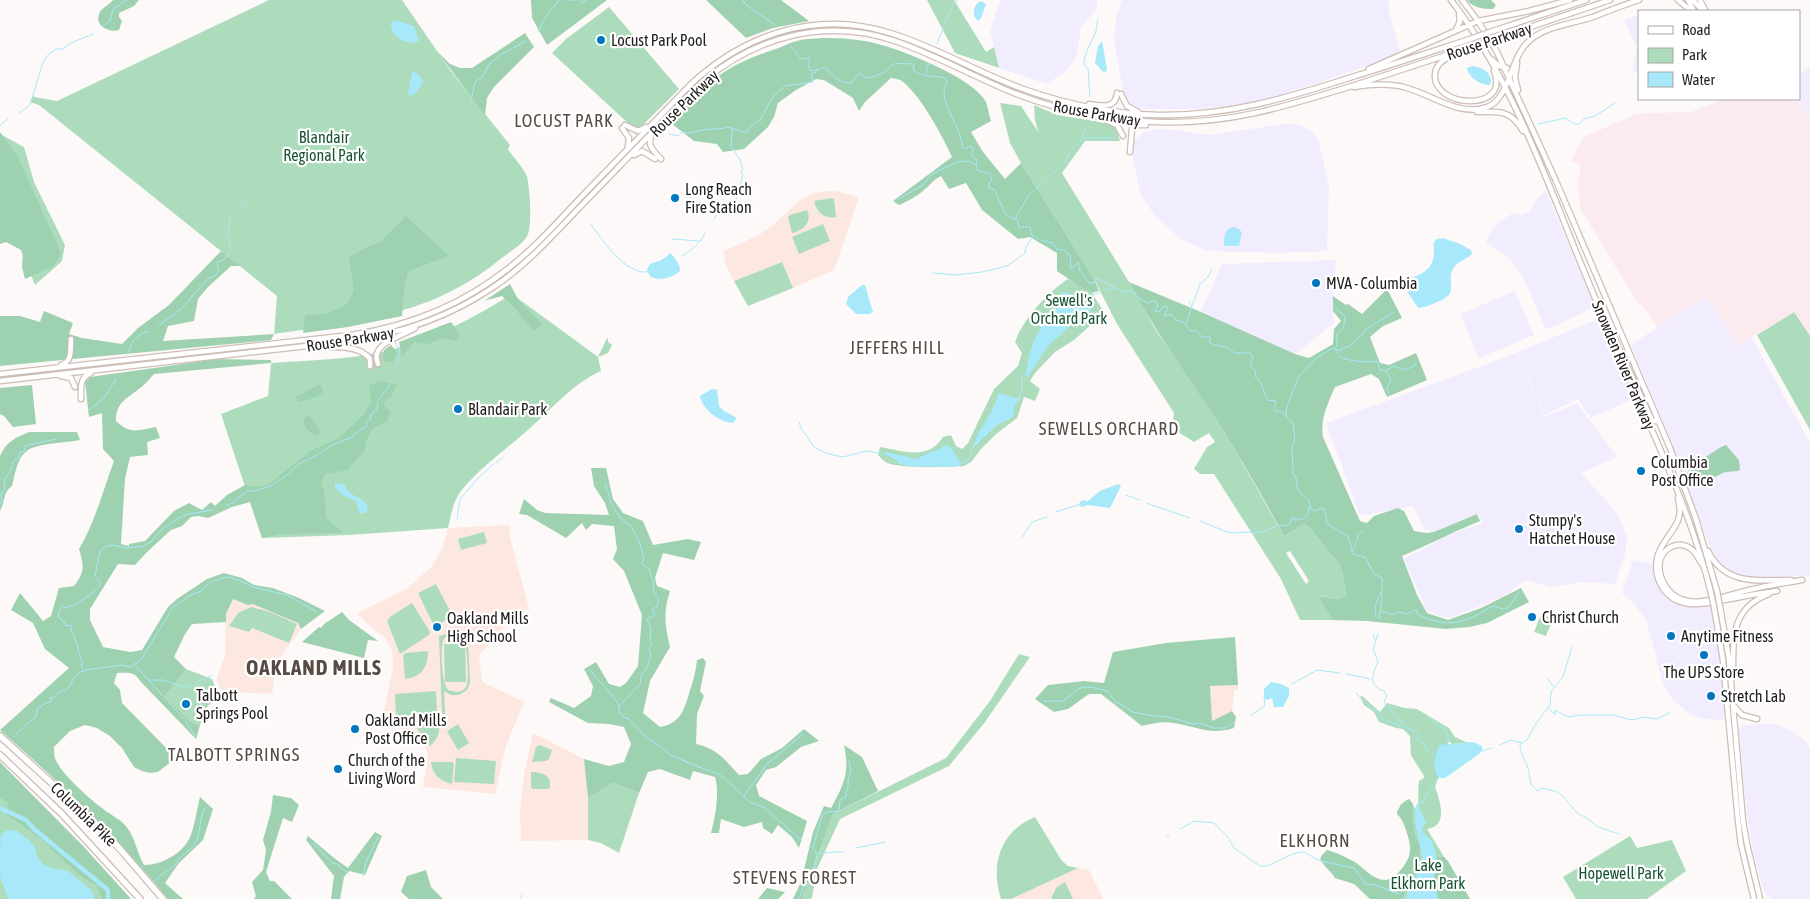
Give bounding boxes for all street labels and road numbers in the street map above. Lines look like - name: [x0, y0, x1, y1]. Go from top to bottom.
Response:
- street label: Rouse Parkway: [1444, 19, 1535, 64]
- street label: Rouse Parkway: [646, 66, 723, 141]
- street label: Rouse Parkway: [1052, 96, 1143, 131]
- street label: Snowden River Parkway: [1588, 298, 1659, 433]
- street label: Rouse Parkway: [305, 323, 396, 356]
- street label: Columbia Pike: [47, 778, 121, 850]

